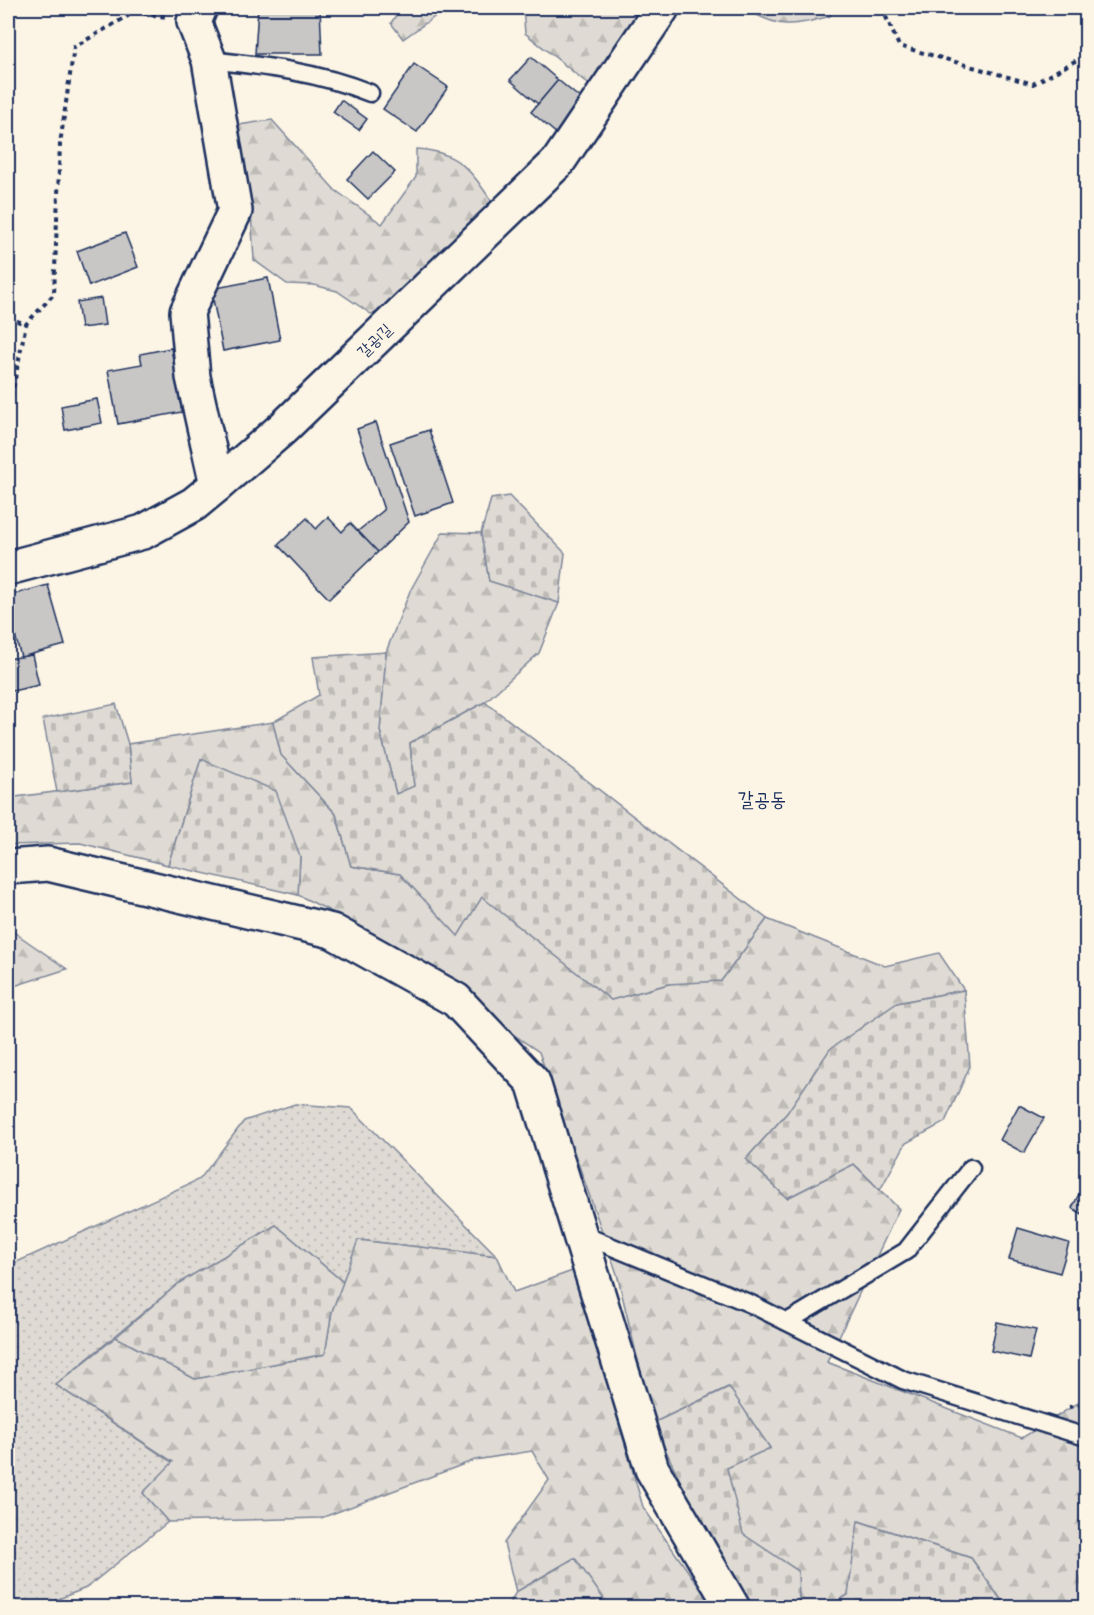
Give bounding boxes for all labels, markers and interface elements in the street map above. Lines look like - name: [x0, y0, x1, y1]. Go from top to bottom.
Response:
- street label: 갈공1길: [352, 319, 397, 363]
- district label: 갈공동: [738, 786, 786, 814]

